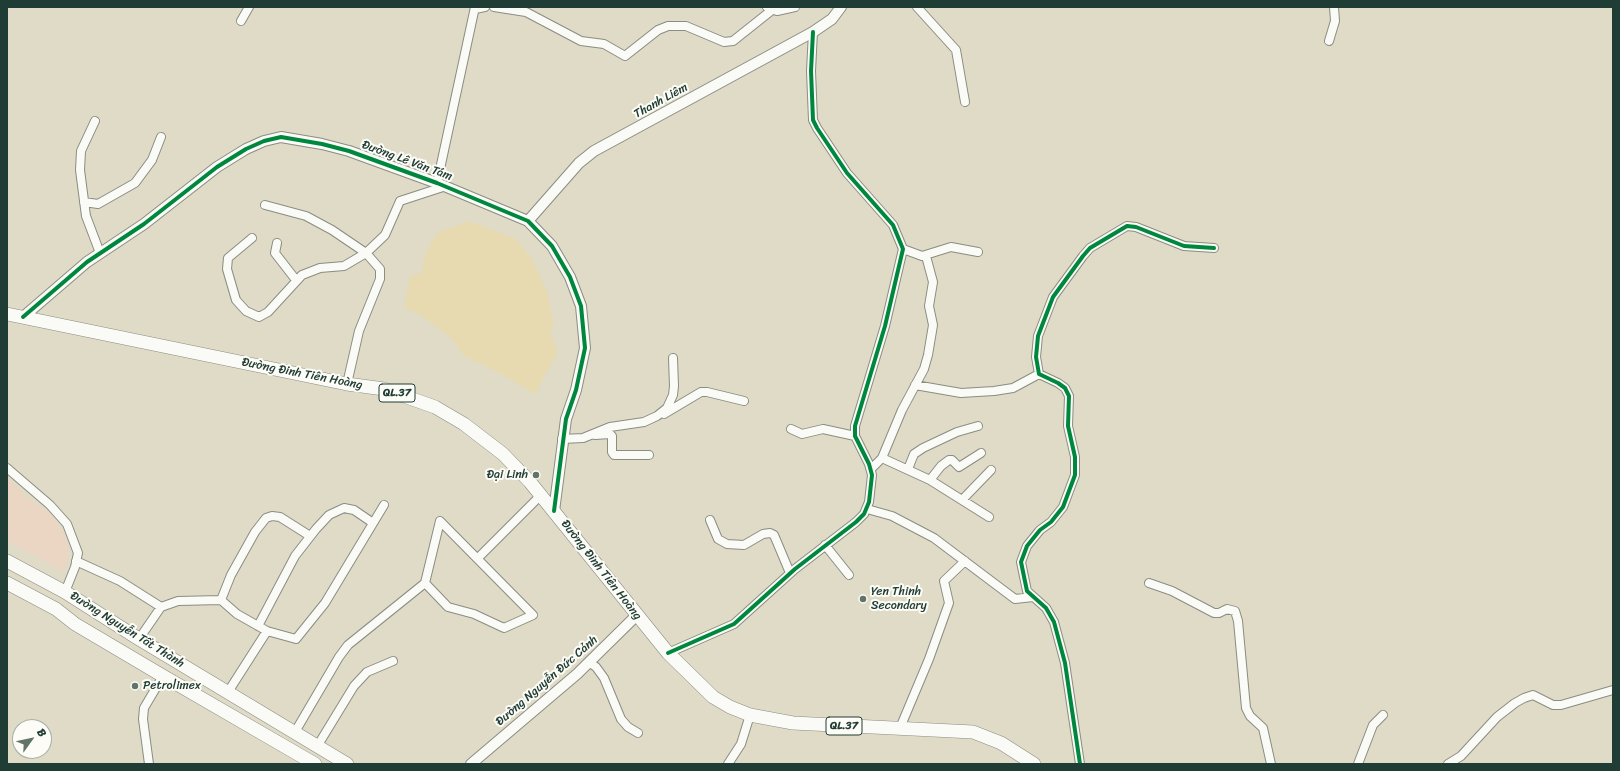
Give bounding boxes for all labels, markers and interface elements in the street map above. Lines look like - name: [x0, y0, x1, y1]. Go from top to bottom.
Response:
- street label: Thanh Liêm: [632, 80, 690, 122]
- street label: Đường Lê Văn Tám: [360, 138, 454, 184]
- street label: Đường Đinh Tiên Hoàng: [240, 355, 364, 393]
- road number: QL.37: [379, 384, 415, 402]
- place label: Đại Linh: [487, 468, 528, 482]
- marker: Đại Linh: [531, 470, 541, 480]
- street label: Đường Đinh Tiên Hoàng: [558, 517, 644, 623]
- place label: Yen Thinh Secondary: [871, 585, 927, 613]
- street label: Đường Nguyễn Tất Thành: [67, 589, 187, 671]
- marker: Yen Thinh Secondary: [858, 594, 868, 604]
- street label: Đường Nguyễn Đức Cảnh: [493, 633, 601, 729]
- place label: Petrolimex: [143, 679, 201, 693]
- marker: Petrolimex: [130, 681, 140, 691]
- road number: QL.37: [826, 717, 862, 735]
- north arrow: [12, 719, 52, 759]
- text: B: [32, 725, 52, 741]

